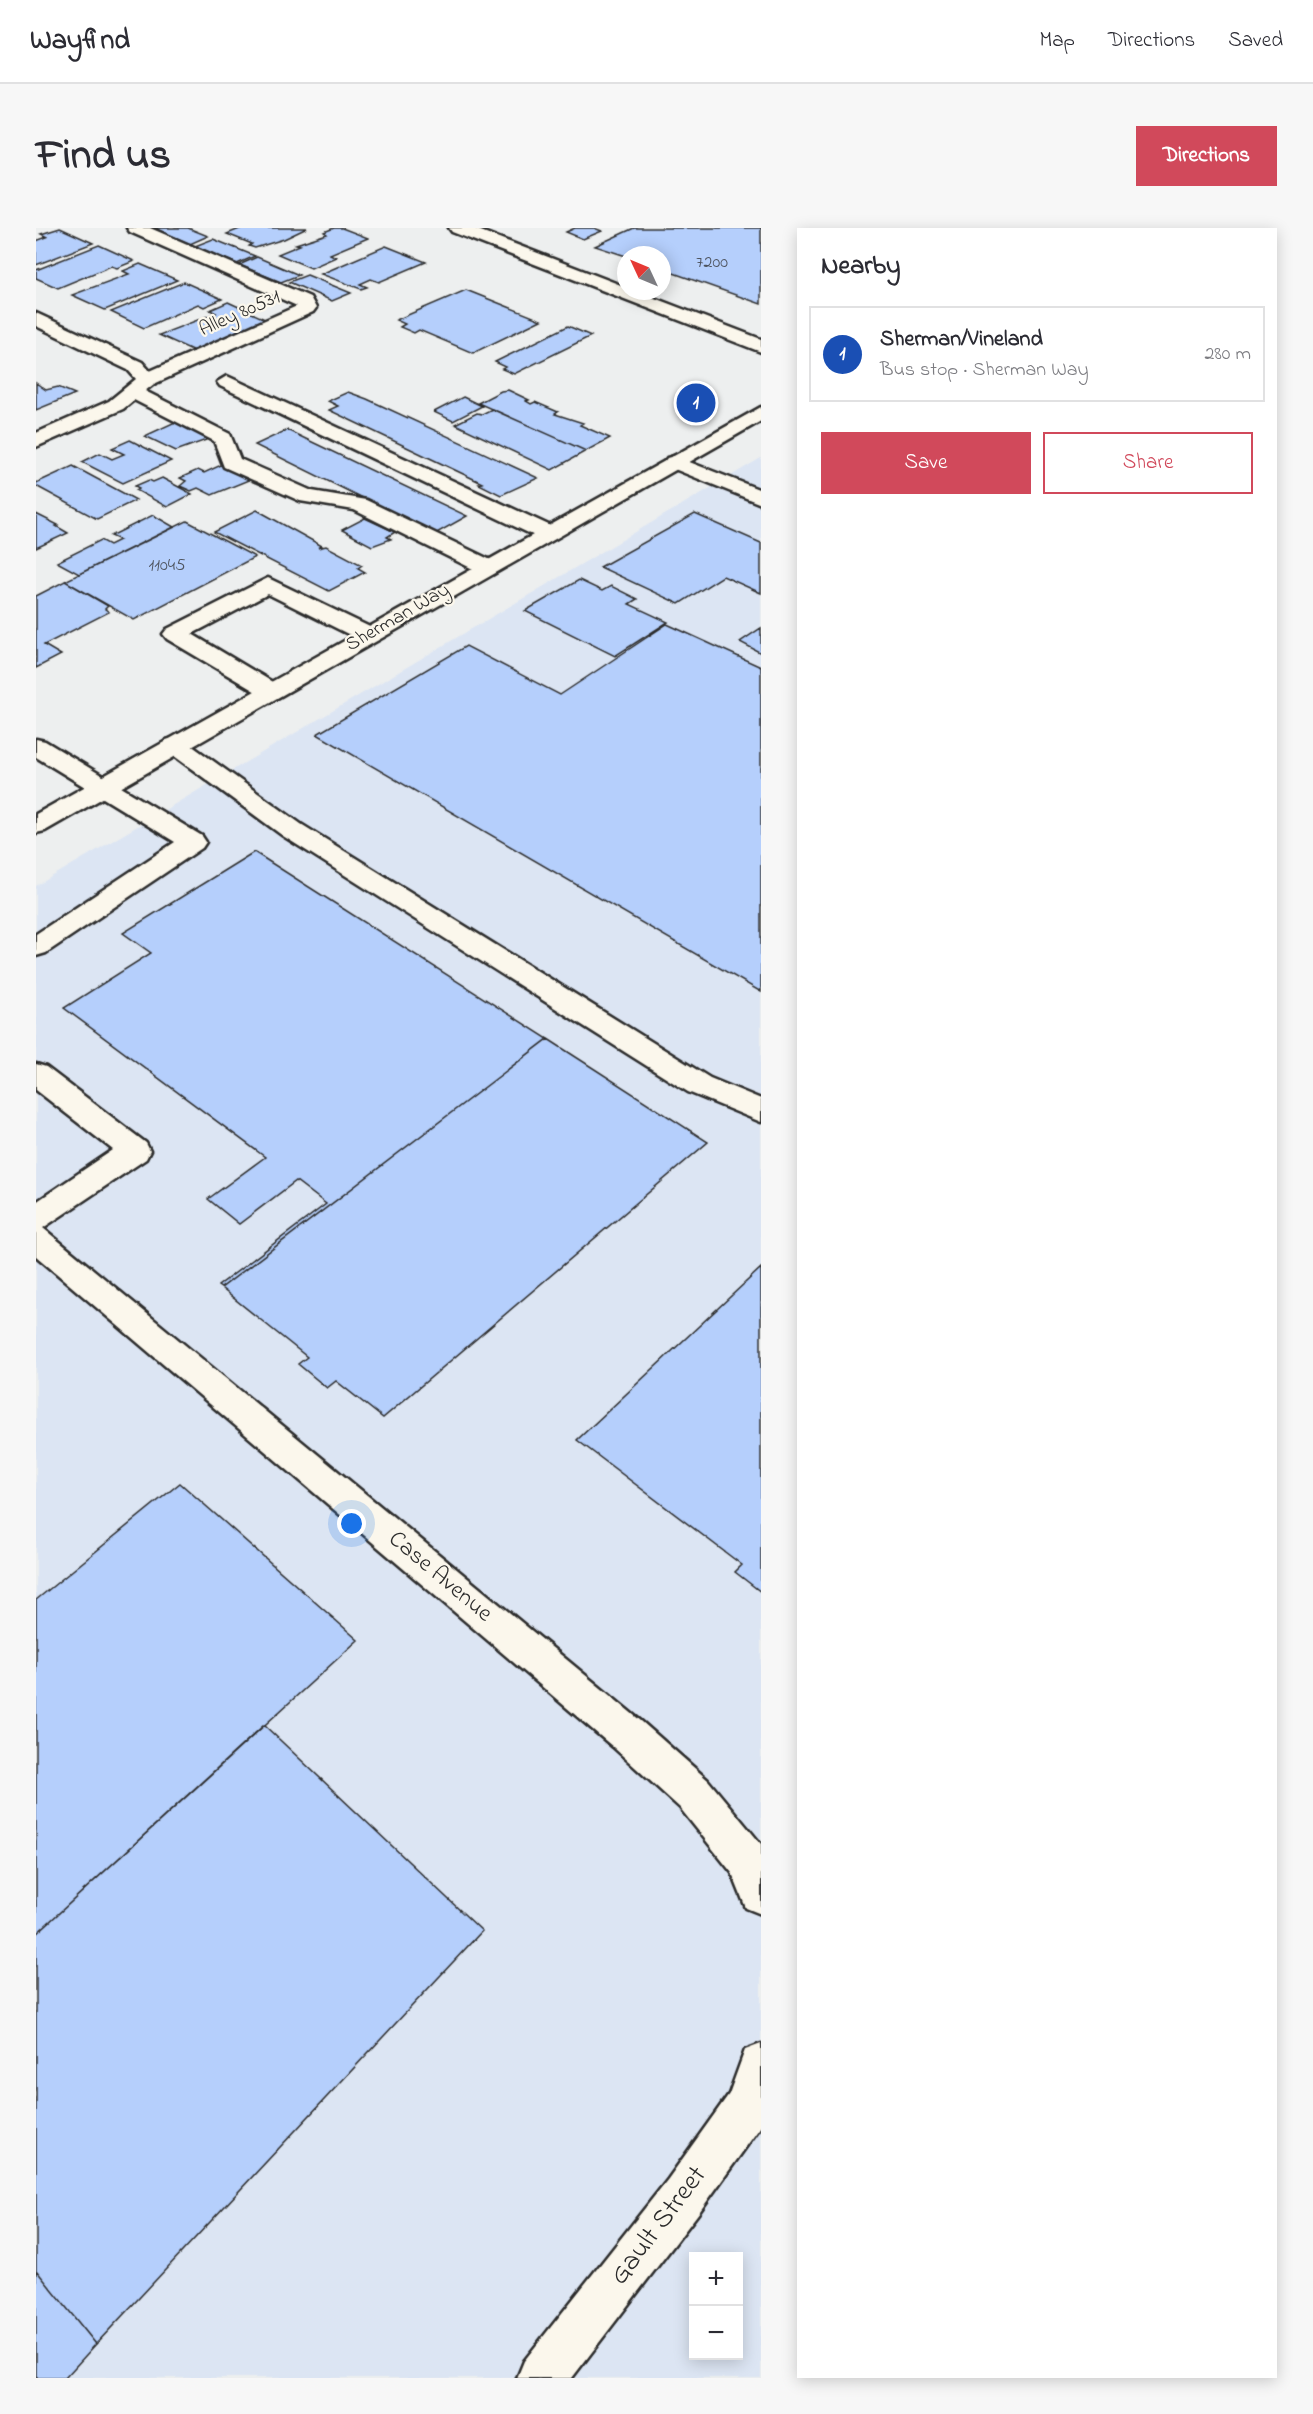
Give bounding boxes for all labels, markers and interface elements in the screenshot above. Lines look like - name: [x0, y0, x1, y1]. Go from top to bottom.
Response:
- text: Wayfind: [30, 21, 130, 62]
- text: Map: [1039, 26, 1075, 56]
- text: Directions: [1108, 26, 1195, 56]
- text: Saved: [1228, 26, 1283, 56]
- text: Find us: [36, 126, 171, 187]
- button: Directions: [1136, 126, 1277, 186]
- north arrow: [617, 246, 671, 300]
- text: Nearby: [821, 248, 900, 286]
- house number: 7200: [696, 250, 728, 276]
- street label: Alley 80531: [195, 283, 285, 345]
- text: Sherman/Vineland: [880, 324, 1043, 356]
- text: 1: [839, 340, 846, 369]
- text: 280 m: [1204, 340, 1251, 369]
- text: Bus stop · Sherman Way: [880, 356, 1089, 385]
- pin: 1: [676, 380, 716, 426]
- button: Save: [821, 432, 1031, 494]
- button: Share: [1043, 432, 1253, 494]
- house number: 11045: [149, 553, 185, 579]
- street label: Sherman Way: [340, 576, 456, 660]
- your location: [337, 1509, 366, 1538]
- street label: Case Avenue: [380, 1523, 500, 1631]
- street label: Gault Street: [600, 2158, 718, 2294]
- map controls: [689, 2252, 743, 2360]
- button: +: [689, 2252, 743, 2306]
- button: −: [689, 2306, 743, 2360]

